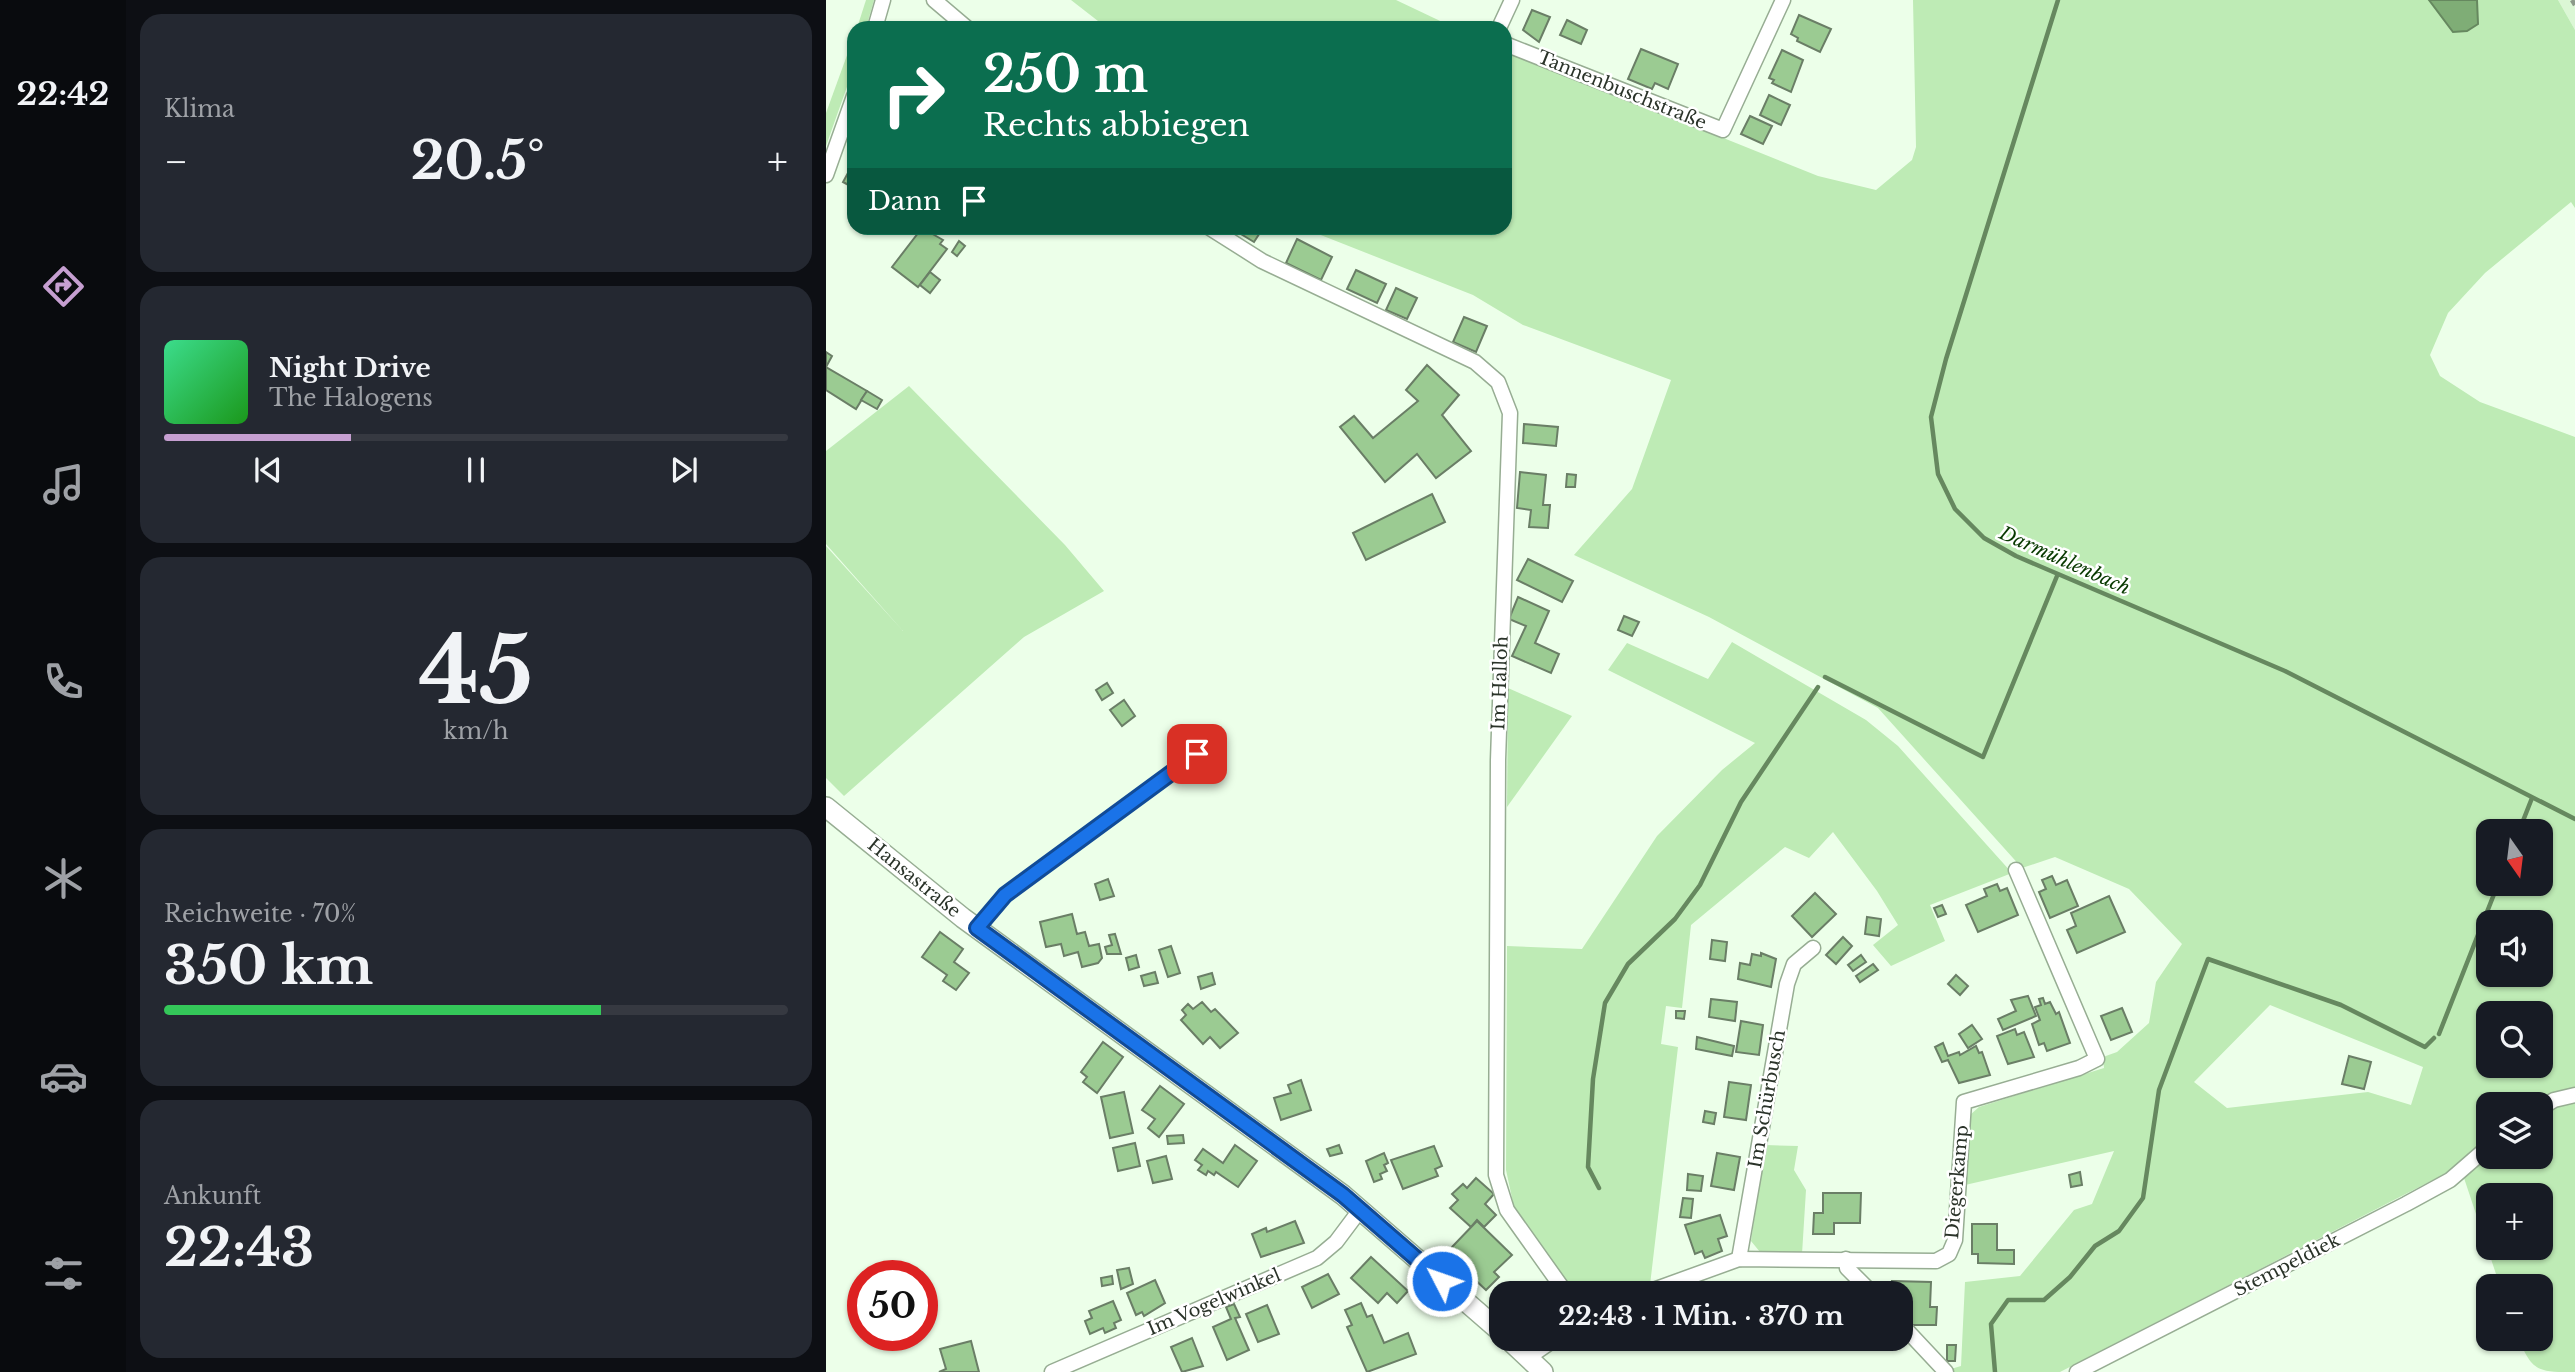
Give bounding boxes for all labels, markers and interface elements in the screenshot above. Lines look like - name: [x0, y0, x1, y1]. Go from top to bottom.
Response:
- text: 250 m: [983, 44, 1148, 105]
- street label: Tannenbuschstraße: [1534, 46, 1710, 134]
- icon: right: [868, 49, 959, 140]
- text: 22:42: [17, 74, 109, 114]
- text: Klima: [164, 95, 235, 123]
- text: Rechts abbiegen: [983, 105, 1250, 145]
- text: 20.5°: [411, 129, 545, 193]
- text: −: [164, 138, 188, 185]
- text: +: [767, 138, 788, 185]
- icon: arrive: [955, 182, 993, 220]
- text: Dann: [868, 185, 941, 217]
- icon: directions: [39, 262, 88, 311]
- text: Night Drive: [269, 352, 431, 384]
- text: The Halogens: [269, 384, 433, 412]
- icon: previous: [249, 451, 287, 489]
- icon: pause: [457, 451, 495, 489]
- icon: next: [665, 451, 703, 489]
- icon: music: [39, 460, 88, 509]
- water label: Darmühlenbach: [1995, 521, 2134, 600]
- text: 45: [419, 615, 533, 728]
- street label: Im Halloh: [1487, 635, 1513, 731]
- icon: phone: [39, 657, 88, 706]
- text: km/h: [443, 717, 509, 745]
- pin: [1167, 724, 1227, 784]
- icon: arrive: [1178, 735, 1216, 773]
- north arrow: [2476, 819, 2553, 896]
- map controls: [2476, 819, 2553, 1351]
- street label: Hansastraße: [863, 834, 965, 922]
- icon: climate: [39, 854, 88, 903]
- text: Reichweite · 70%: [164, 900, 356, 928]
- button: sound: [2476, 910, 2553, 987]
- text: 350 km: [164, 934, 373, 998]
- button: search: [2476, 1001, 2553, 1078]
- street label: Im Schürbusch: [1744, 1028, 1790, 1170]
- icon: car: [39, 1052, 88, 1101]
- button: layers: [2476, 1092, 2553, 1169]
- street label: Diegerkamp: [1941, 1124, 1973, 1240]
- text: Ankunft: [164, 1182, 261, 1210]
- button: +: [2476, 1183, 2553, 1260]
- text: 22:43: [164, 1216, 314, 1280]
- street label: Stempeldiek: [2230, 1229, 2344, 1301]
- position arrow: [1405, 1244, 1479, 1318]
- icon: filters: [39, 1249, 88, 1298]
- speed limit sign: 50: [847, 1260, 938, 1351]
- street label: Im Vogelwinkel: [1144, 1264, 1284, 1340]
- button: −: [2476, 1274, 2553, 1351]
- text: 22:43 · 1 Min. · 370 m: [1558, 1300, 1844, 1332]

